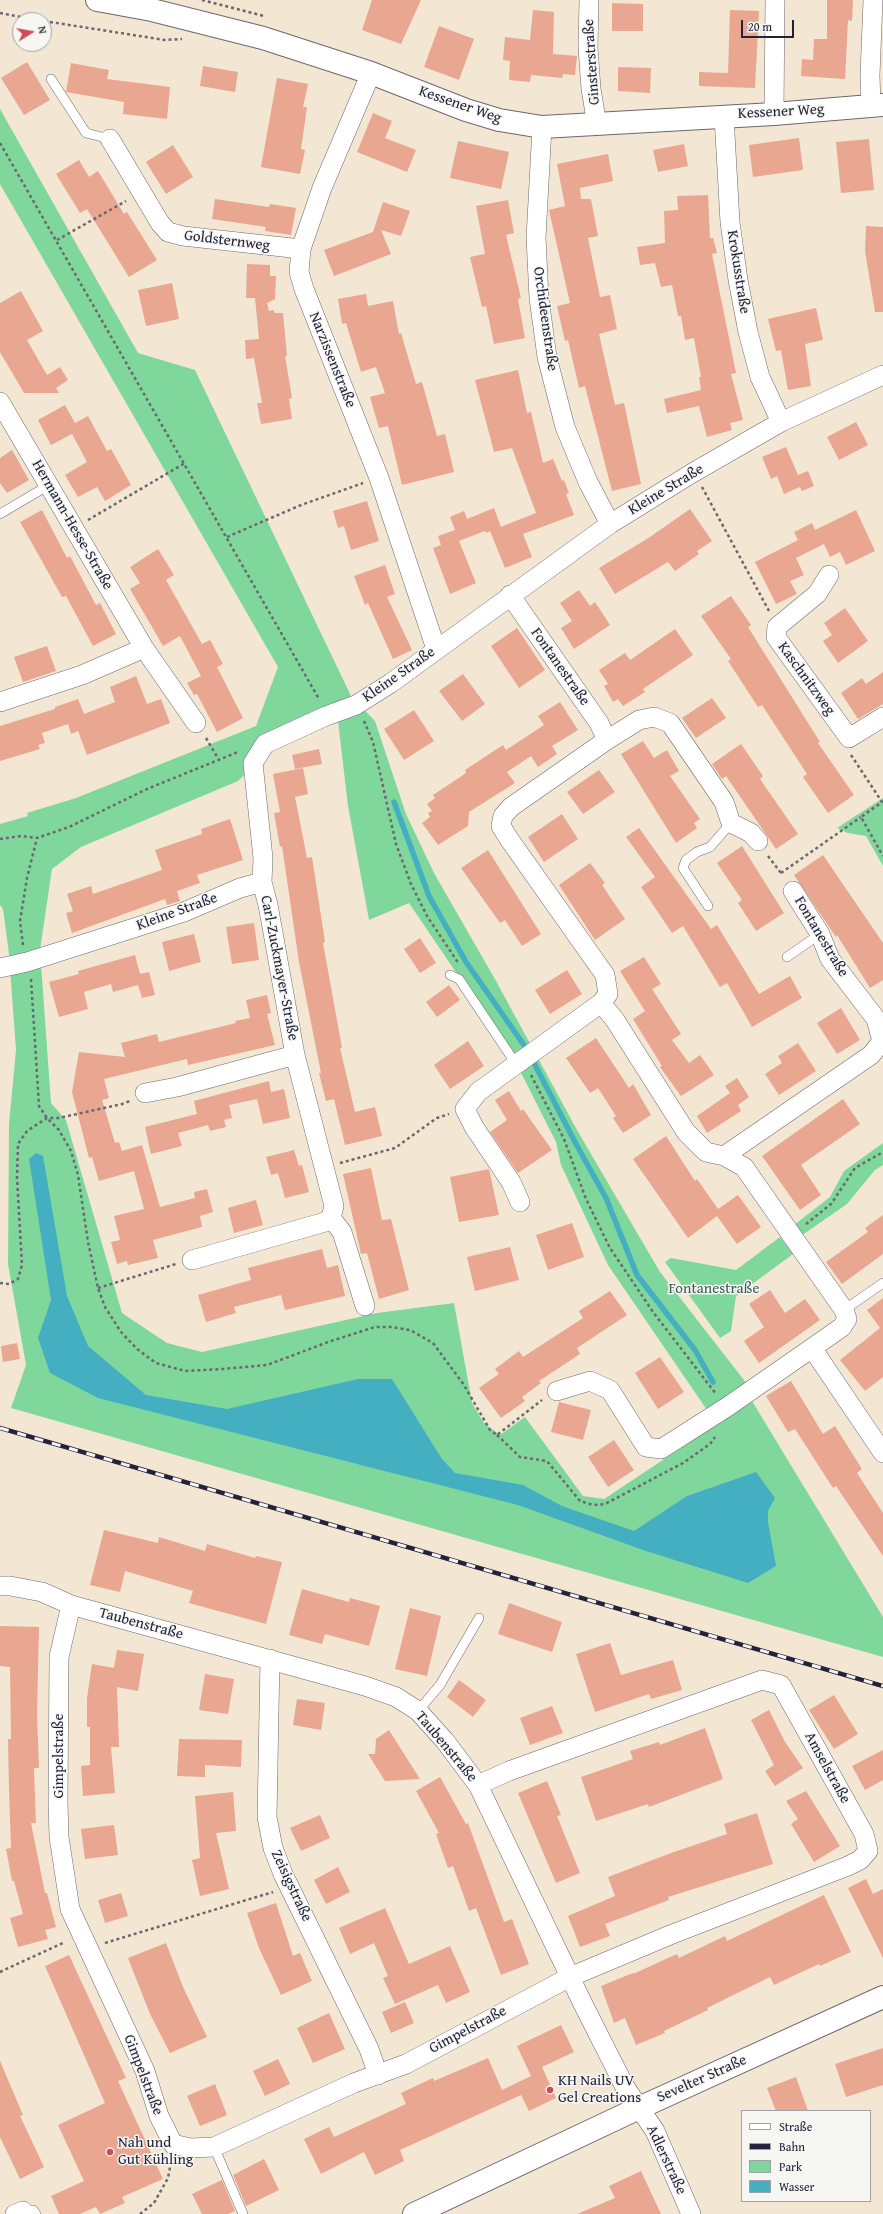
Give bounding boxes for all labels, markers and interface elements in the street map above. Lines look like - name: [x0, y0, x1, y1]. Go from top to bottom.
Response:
- north arrow: [12, 12, 52, 52]
- scale bar: [743, 12, 796, 38]
- street label: Ginsterstraße: [580, 18, 604, 106]
- text: 20 m: [748, 18, 772, 35]
- text: N: [34, 25, 51, 35]
- street label: Kessener Weg: [416, 82, 504, 128]
- street label: Kessener Weg: [737, 101, 825, 123]
- street label: Goldsternweg: [183, 227, 271, 255]
- street label: Krokusstraße: [723, 229, 753, 315]
- street label: Orchideenstraße: [529, 266, 561, 372]
- street label: Narzissenstraße: [305, 310, 359, 410]
- street label: Hermann-Hesse-Straße: [27, 457, 117, 593]
- street label: Kleine Straße: [625, 460, 707, 520]
- street label: Fontanestraße: [527, 625, 593, 709]
- street label: Kaschnitzweg: [773, 639, 839, 719]
- street label: Kleine Straße: [359, 643, 439, 707]
- street label: Kleine Straße: [134, 889, 220, 935]
- street label: Fontanestraße: [790, 893, 852, 981]
- street label: Carl-Zuckmayer-Straße: [256, 894, 302, 1042]
- park label: Fontanestraße: [669, 1280, 759, 1298]
- street label: Taubenstraße: [97, 1604, 185, 1644]
- street label: Taubenstraße: [411, 1708, 481, 1786]
- street label: Gimpelstraße: [50, 1714, 68, 1798]
- street label: Amselstraße: [800, 1729, 854, 1807]
- street label: Zeisigstraße: [267, 1847, 315, 1925]
- street label: Gimpelstraße: [426, 2002, 510, 2058]
- street label: Gimpelstraße: [119, 2032, 167, 2118]
- street label: Sevelter Straße: [654, 2051, 750, 2107]
- place label: KH Nails UV Gel Creations: [558, 2072, 641, 2107]
- marker: KH Nails UV Gel Creations: [545, 2085, 555, 2095]
- legend: [741, 2110, 871, 2202]
- text: Straße: [779, 2118, 812, 2135]
- street label: Adlerstraße: [642, 2122, 690, 2198]
- place label: Nah und Gut Kühling: [118, 2134, 193, 2169]
- text: Bahn: [779, 2138, 805, 2155]
- marker: Nah und Gut Kühling: [105, 2147, 115, 2157]
- text: Park: [779, 2158, 802, 2175]
- text: Wasser: [779, 2178, 815, 2195]

